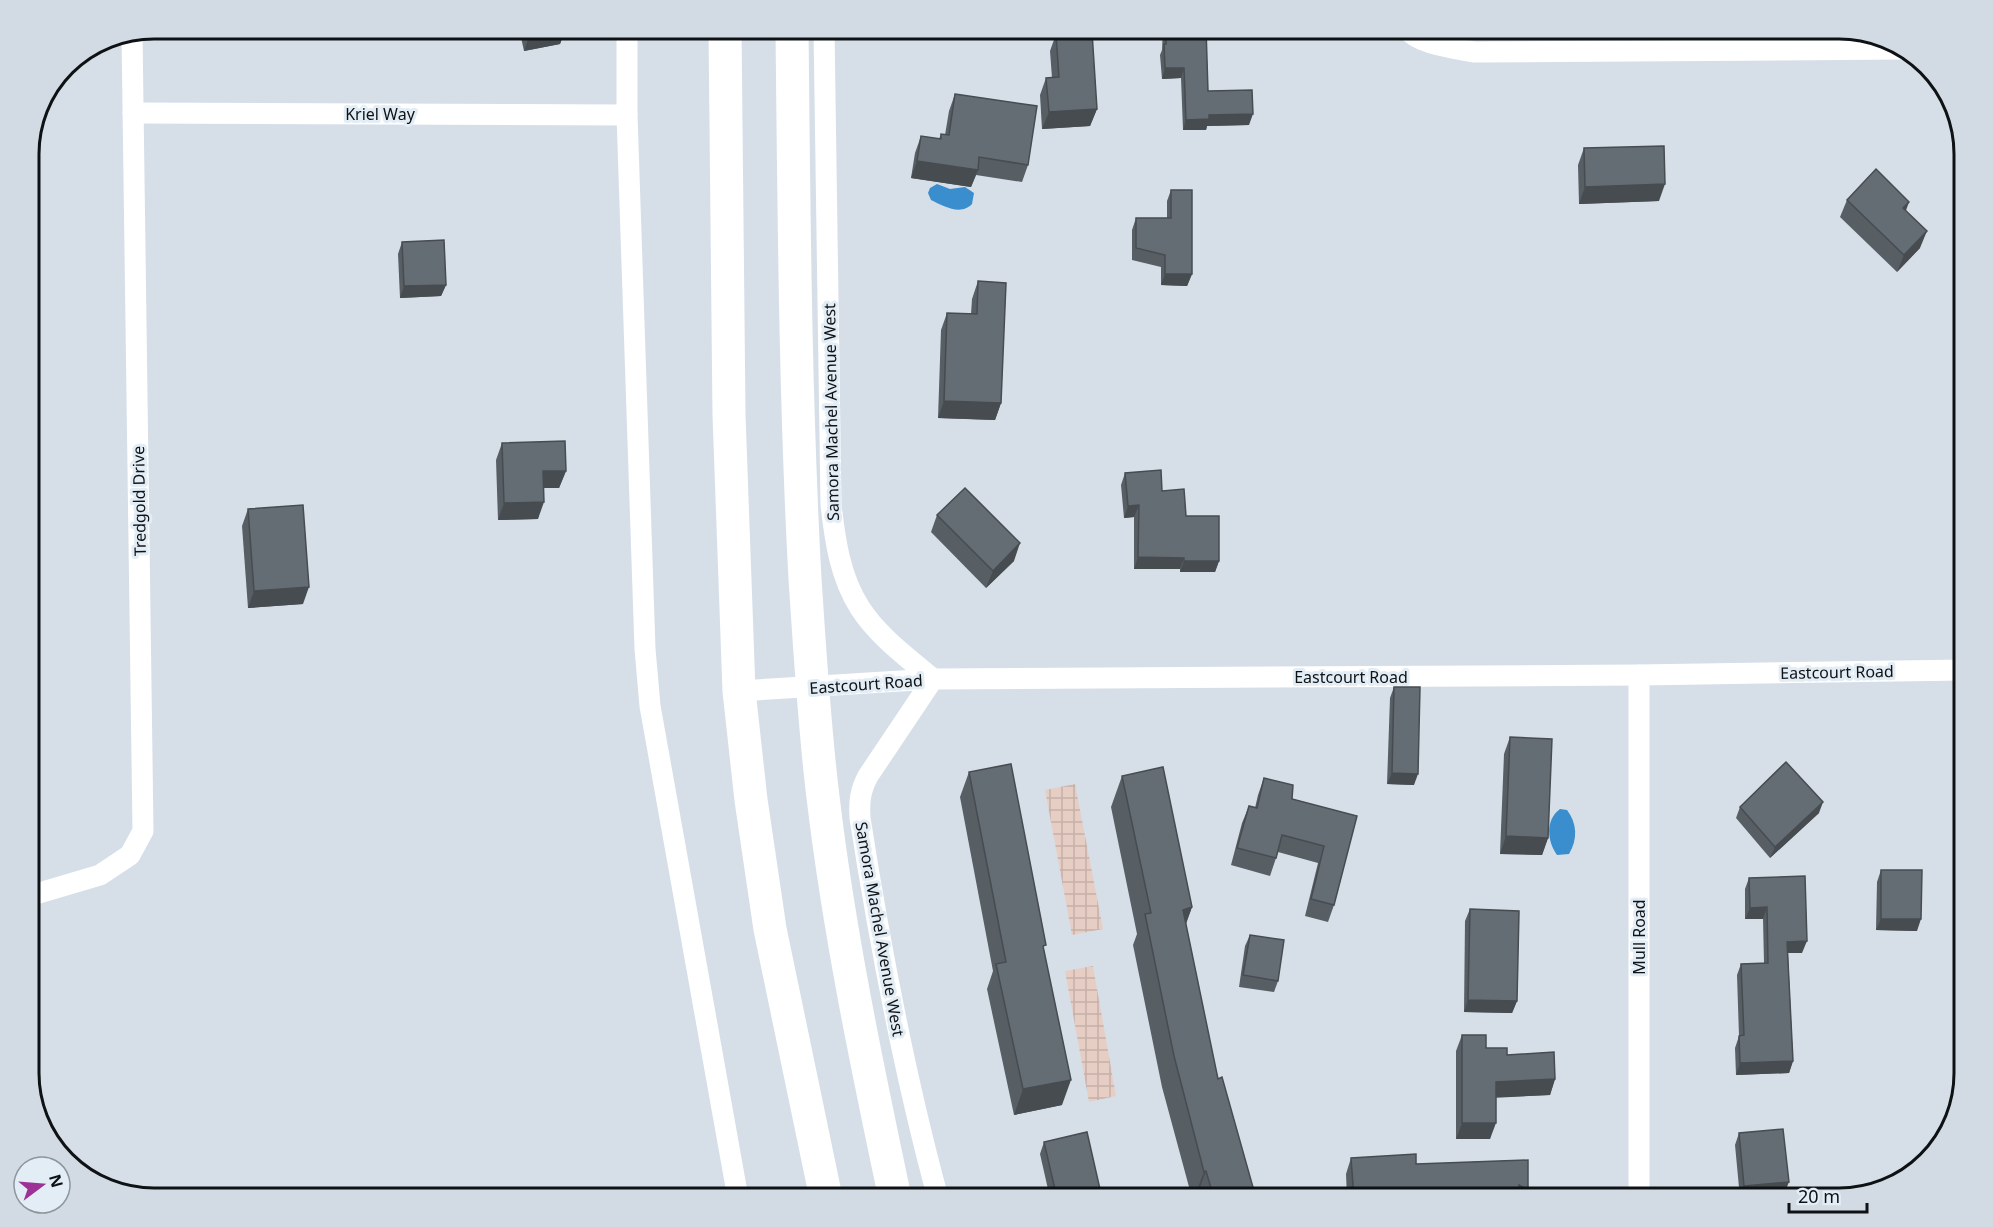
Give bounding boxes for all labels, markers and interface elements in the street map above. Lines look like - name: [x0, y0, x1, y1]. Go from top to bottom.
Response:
- street label: Kriel Way: [345, 103, 416, 125]
- street label: Samora Machel Avenue West: [818, 303, 844, 521]
- street label: Tredgold Drive: [127, 446, 151, 556]
- street label: Eastcourt Road: [1780, 660, 1894, 684]
- street label: Eastcourt Road: [1294, 666, 1408, 688]
- street label: Eastcourt Road: [809, 669, 923, 699]
- street label: Samora Machel Avenue West: [850, 820, 910, 1038]
- street label: Mull Road: [1628, 899, 1650, 975]
- north arrow: [12, 1155, 72, 1215]
- text: N: [44, 1172, 69, 1190]
- scale bar: [1789, 1176, 1867, 1214]
- text: 20 m: [1798, 1184, 1840, 1208]

